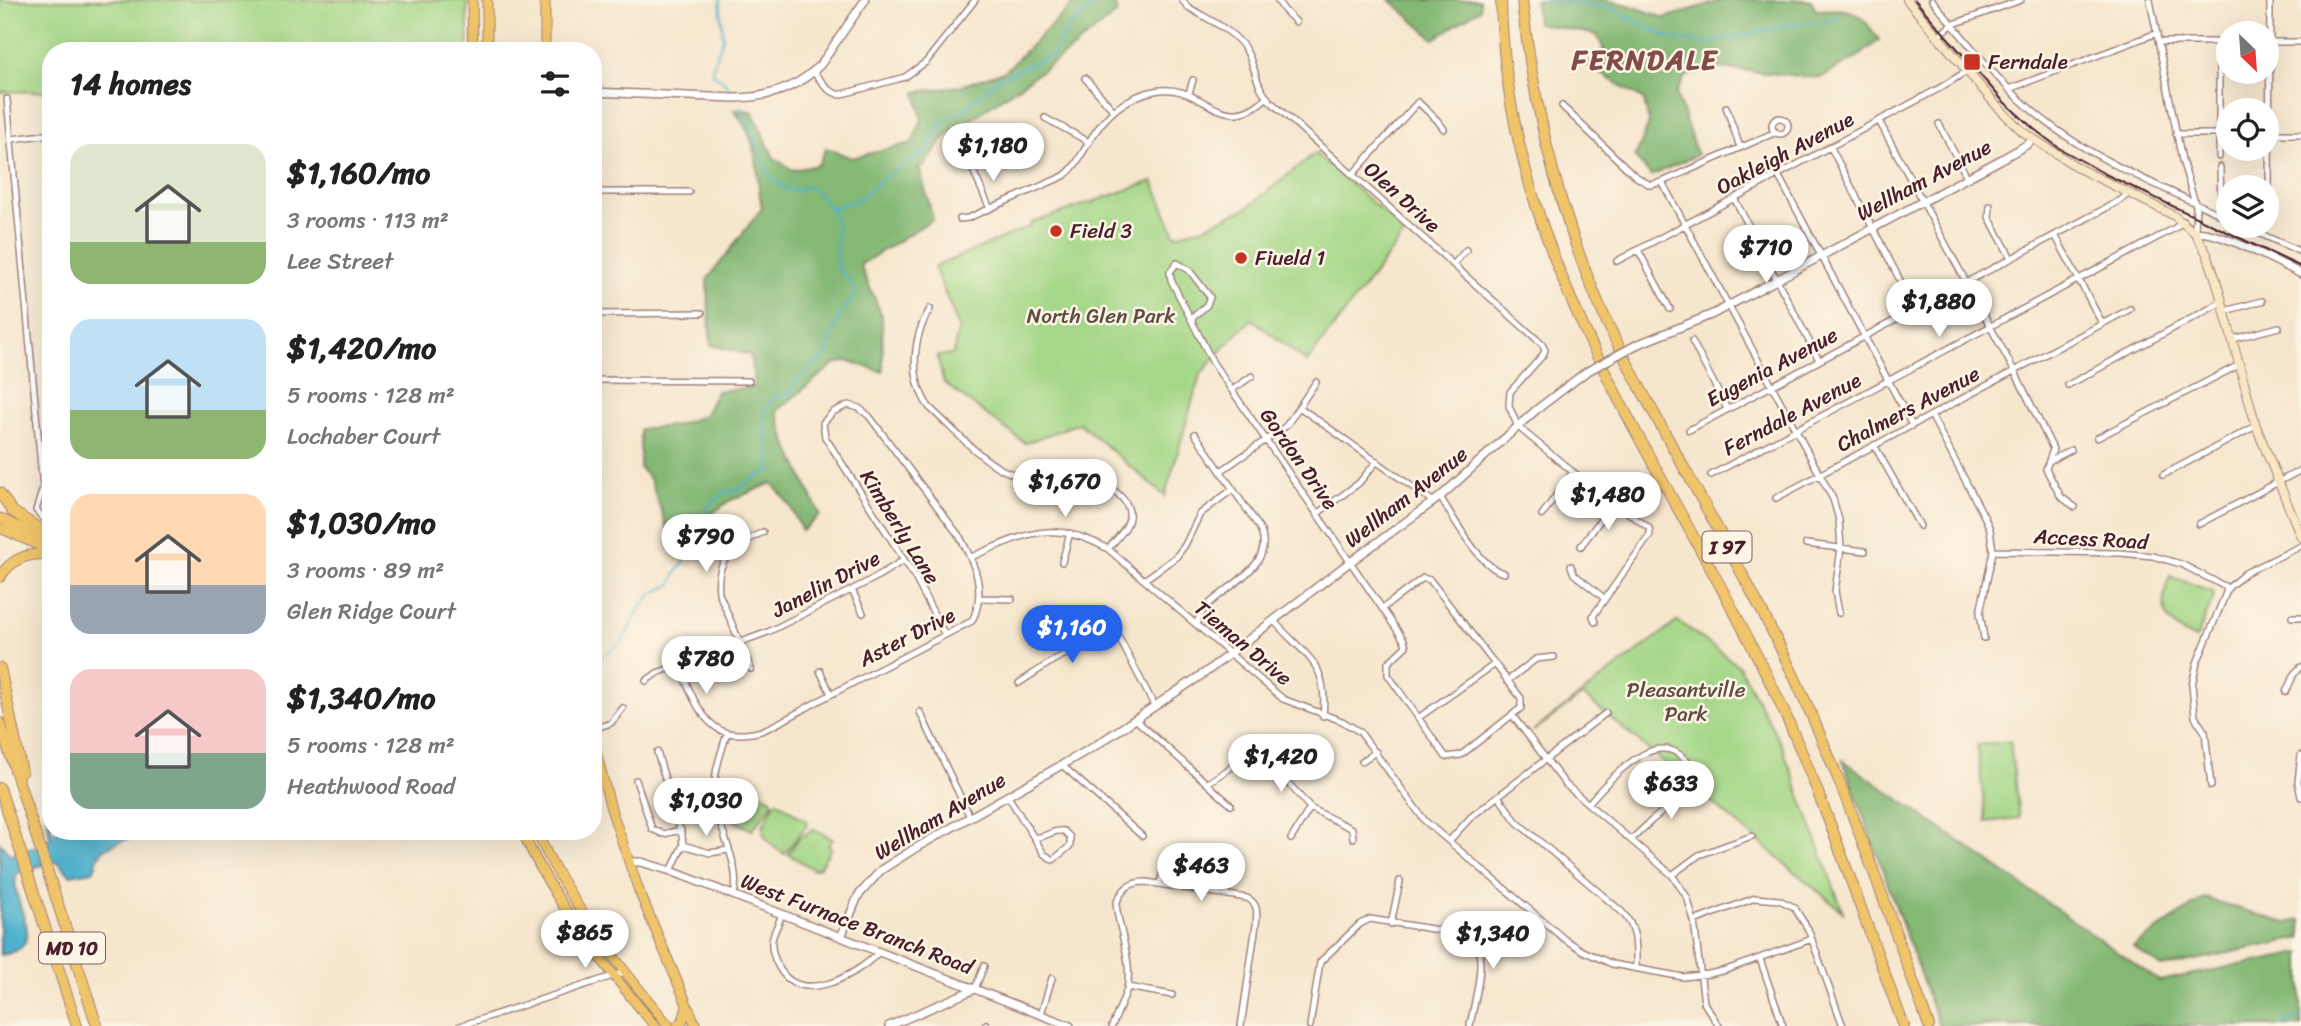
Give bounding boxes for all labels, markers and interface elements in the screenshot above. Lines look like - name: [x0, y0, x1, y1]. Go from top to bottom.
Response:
- north arrow: [2216, 21, 2278, 84]
- map controls: [2216, 21, 2279, 238]
- district label: FERNDALE: [1571, 35, 1719, 84]
- place label: Ferndale: [1988, 43, 2068, 81]
- marker: Ferndale: [1962, 52, 1982, 72]
- text: 14 homes: [70, 57, 191, 111]
- icon: filters: [536, 65, 574, 103]
- button: locate: [2216, 98, 2279, 161]
- street label: Oakleigh Avenue: [1709, 101, 1861, 205]
- pin: $1,180: [936, 124, 1050, 183]
- text: $1,180: [958, 125, 1028, 166]
- street label: Wellham Avenue: [1849, 128, 1999, 232]
- text: $1,160/mo: [287, 146, 430, 200]
- street label: Olen Drive: [1354, 151, 1450, 243]
- icon: home: [126, 172, 210, 256]
- button: layers: [2216, 175, 2279, 238]
- text: 3 rooms · 113 m²: [287, 200, 449, 241]
- place label: Field 3: [1070, 212, 1133, 250]
- marker: Field 3: [1048, 223, 1064, 239]
- pin: $710: [1725, 226, 1807, 285]
- text: $710: [1739, 227, 1793, 268]
- place label: Fiueld 1: [1255, 239, 1325, 277]
- text: Lee Street: [287, 241, 393, 282]
- marker: Fiueld 1: [1233, 250, 1249, 266]
- pin: $1,880: [1882, 280, 1996, 339]
- text: $1,880: [1902, 281, 1976, 322]
- park label: North Glen Park: [1027, 297, 1176, 335]
- street label: Eugenia Avenue: [1699, 316, 1845, 418]
- text: $1,420/mo: [287, 321, 436, 375]
- icon: home: [126, 347, 210, 431]
- street label: Chalmers Avenue: [1829, 355, 1987, 463]
- street label: Ferndale Avenue: [1716, 361, 1868, 467]
- text: 5 rooms · 128 m²: [287, 375, 455, 416]
- street label: Gordon Drive: [1249, 400, 1349, 519]
- text: Lochaber Court: [287, 416, 440, 457]
- street label: Wellham Avenue: [1336, 436, 1477, 558]
- pin: $1,670: [1008, 460, 1122, 519]
- text: $1,670: [1029, 461, 1101, 502]
- street label: Kimberly Lane: [849, 462, 951, 592]
- pin: $1,480: [1551, 472, 1665, 532]
- text: $1,480: [1571, 474, 1645, 515]
- text: $1,030/mo: [287, 496, 436, 550]
- pin: $790: [665, 514, 747, 574]
- text: $790: [677, 516, 735, 557]
- street label: Access Road: [2032, 517, 2151, 561]
- icon: home: [126, 522, 210, 606]
- road number: I 97: [1702, 532, 1752, 562]
- street label: Janelin Drive: [764, 539, 887, 629]
- text: 3 rooms · 89 m²: [287, 550, 444, 591]
- street label: Tieman Drive: [1185, 590, 1301, 696]
- text: Glen Ridge Court: [287, 591, 456, 632]
- street label: Aster Drive: [851, 596, 962, 678]
- pin: $1,160: [1015, 606, 1129, 665]
- text: $1,160: [1038, 607, 1107, 648]
- pin: $780: [665, 636, 747, 696]
- text: $780: [677, 638, 735, 679]
- text: $1,340/mo: [287, 671, 435, 725]
- park label: Pleasantville Park: [1626, 671, 1746, 733]
- icon: home: [126, 697, 210, 781]
- text: 5 rooms · 128 m²: [287, 725, 455, 766]
- pin: $1,420: [1224, 734, 1338, 794]
- text: $1,420: [1244, 736, 1318, 777]
- street label: Wellham Avenue: [866, 761, 1014, 871]
- pin: $633: [1630, 762, 1712, 821]
- text: $633: [1644, 763, 1698, 804]
- text: Heathwood Road: [287, 766, 455, 807]
- pin: $1,030: [649, 778, 763, 838]
- text: $1,030: [669, 780, 743, 821]
- pin: $463: [1160, 844, 1242, 903]
- text: $463: [1173, 845, 1229, 886]
- street label: West Furnace Branch Road: [735, 862, 981, 987]
- pin: $865: [544, 911, 626, 970]
- text: $865: [557, 912, 613, 953]
- pin: $1,340: [1436, 912, 1550, 971]
- text: $1,340: [1456, 913, 1530, 954]
- road number: MD 10: [39, 932, 105, 964]

